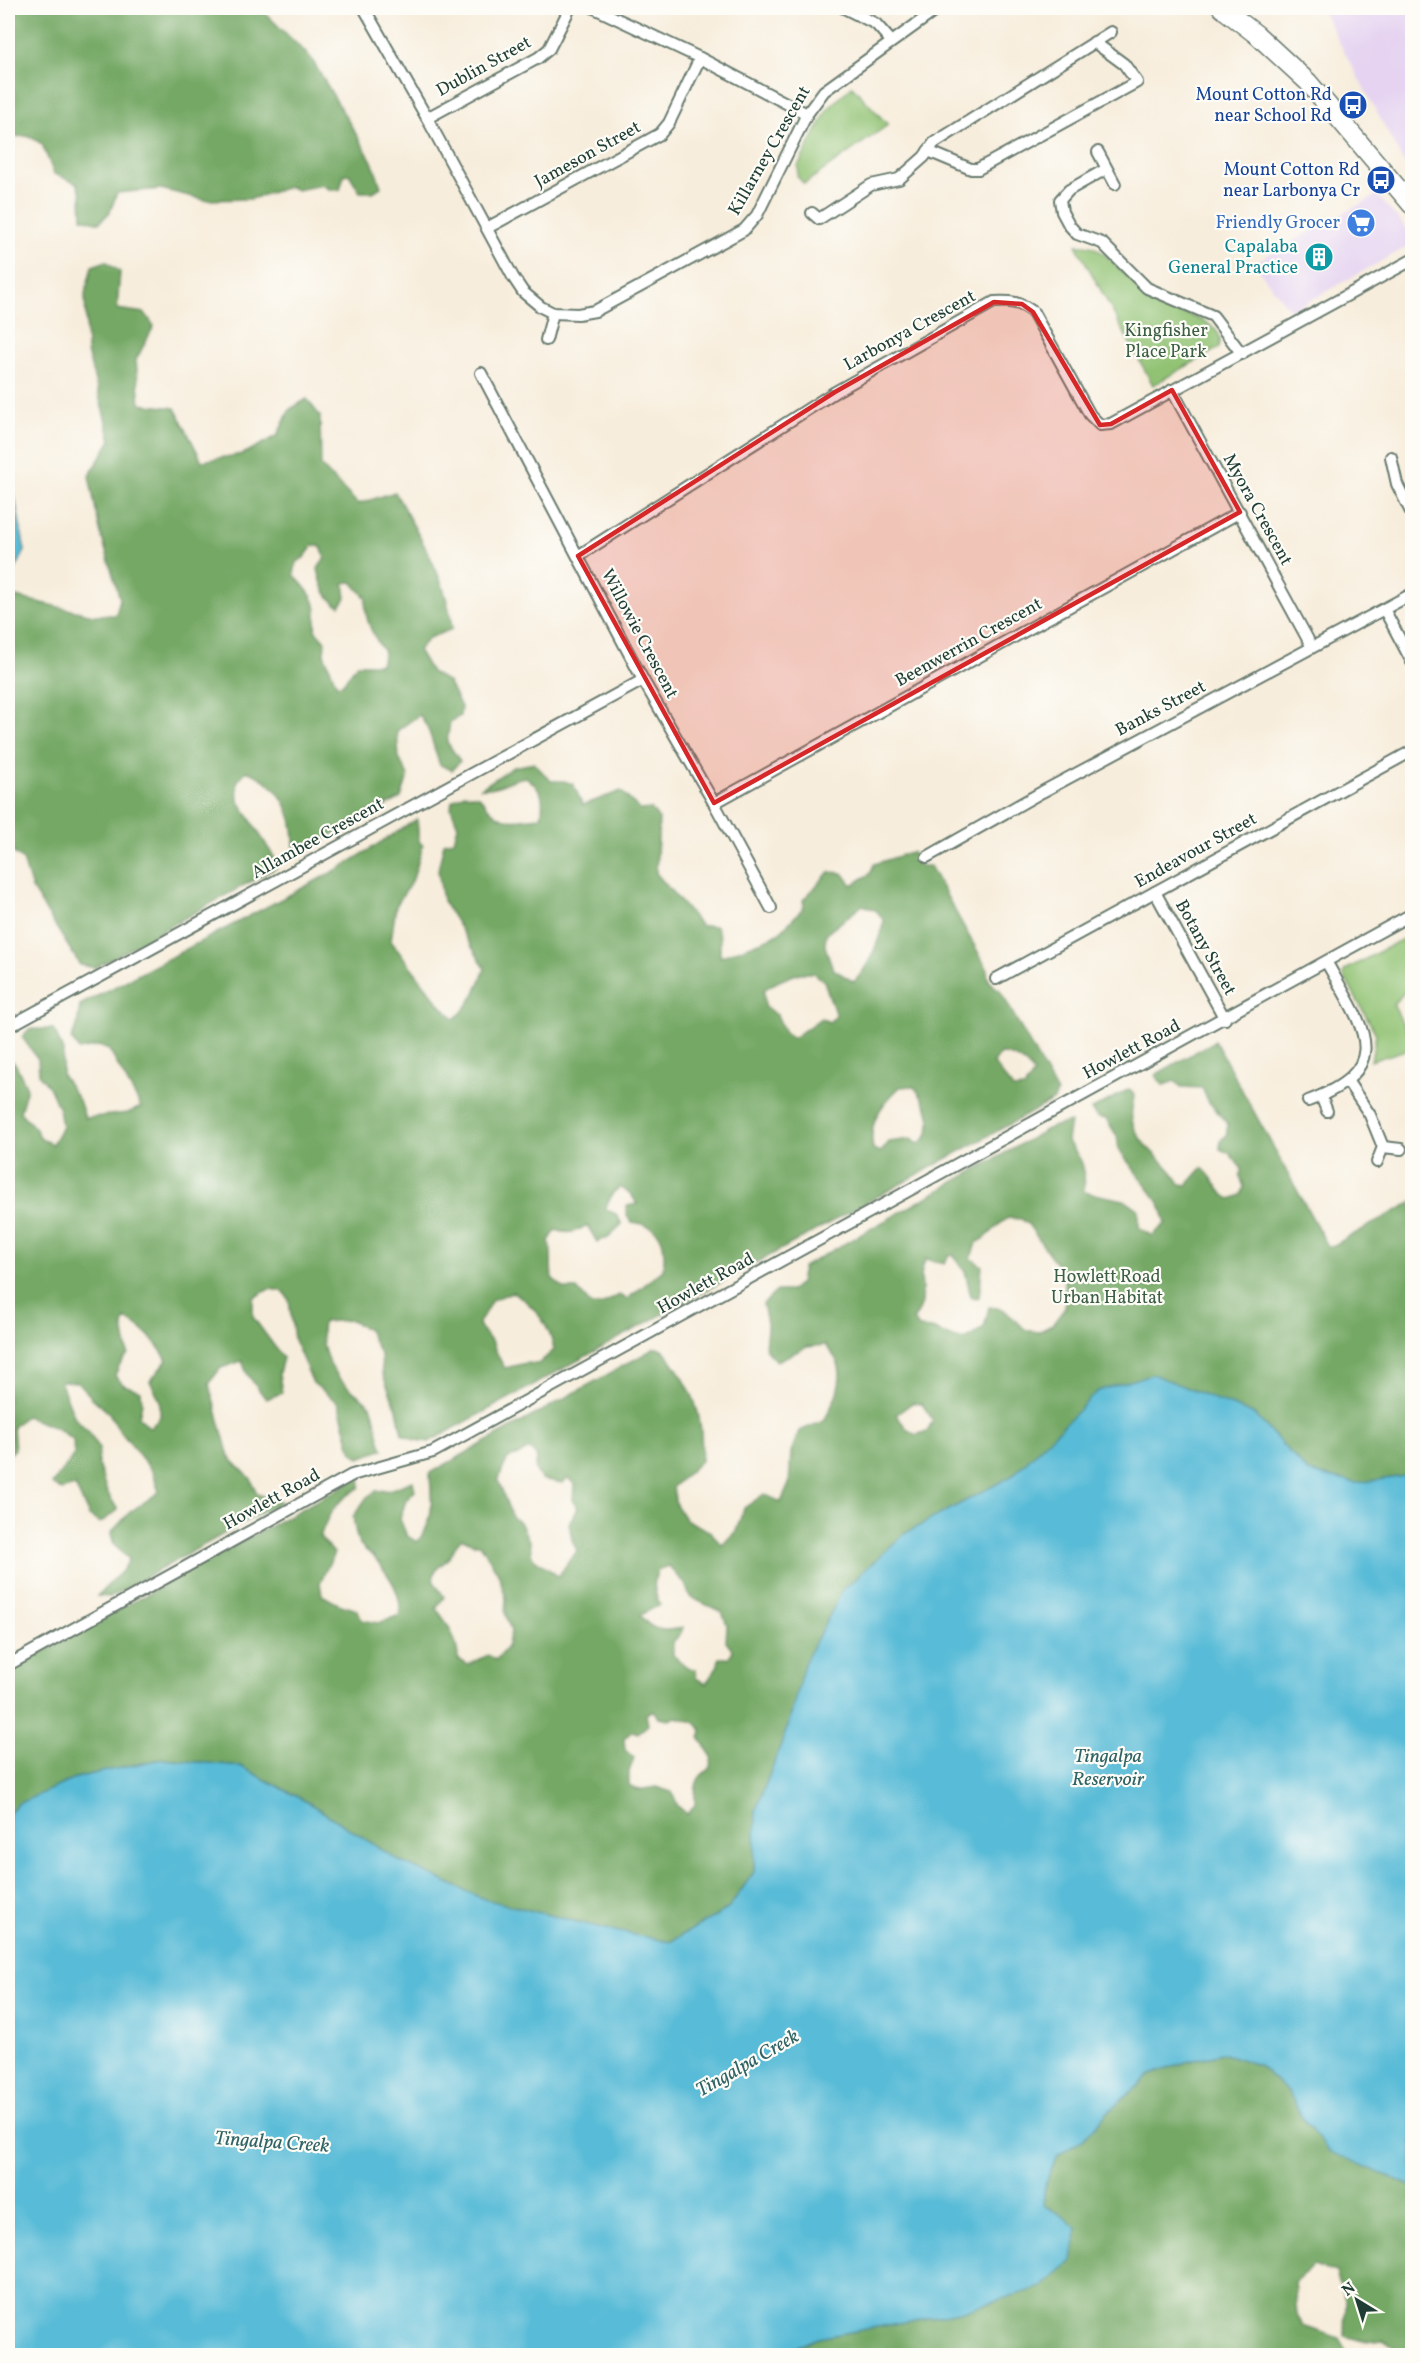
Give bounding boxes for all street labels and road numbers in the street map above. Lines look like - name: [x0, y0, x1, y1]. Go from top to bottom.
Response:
- street label: Dublin Street: [432, 31, 536, 103]
- street label: Killarney Crescent: [723, 82, 817, 220]
- street label: Jameson Street: [530, 115, 646, 195]
- street label: Larbonya Crescent: [839, 284, 981, 378]
- street label: Myora Crescent: [1216, 450, 1298, 570]
- street label: Willowie Crescent: [594, 565, 684, 703]
- street label: Beenwerrin Crescent: [891, 592, 1047, 694]
- street label: Banks Street: [1111, 675, 1211, 743]
- street label: Allambee Crescent: [247, 792, 389, 886]
- street label: Endeavour Street: [1130, 807, 1262, 895]
- street label: Botany Street: [1168, 896, 1242, 1000]
- street label: Howlett Road: [1079, 1014, 1185, 1086]
- street label: Howlett Road: [653, 1247, 759, 1321]
- street label: Howlett Road: [219, 1463, 325, 1537]

